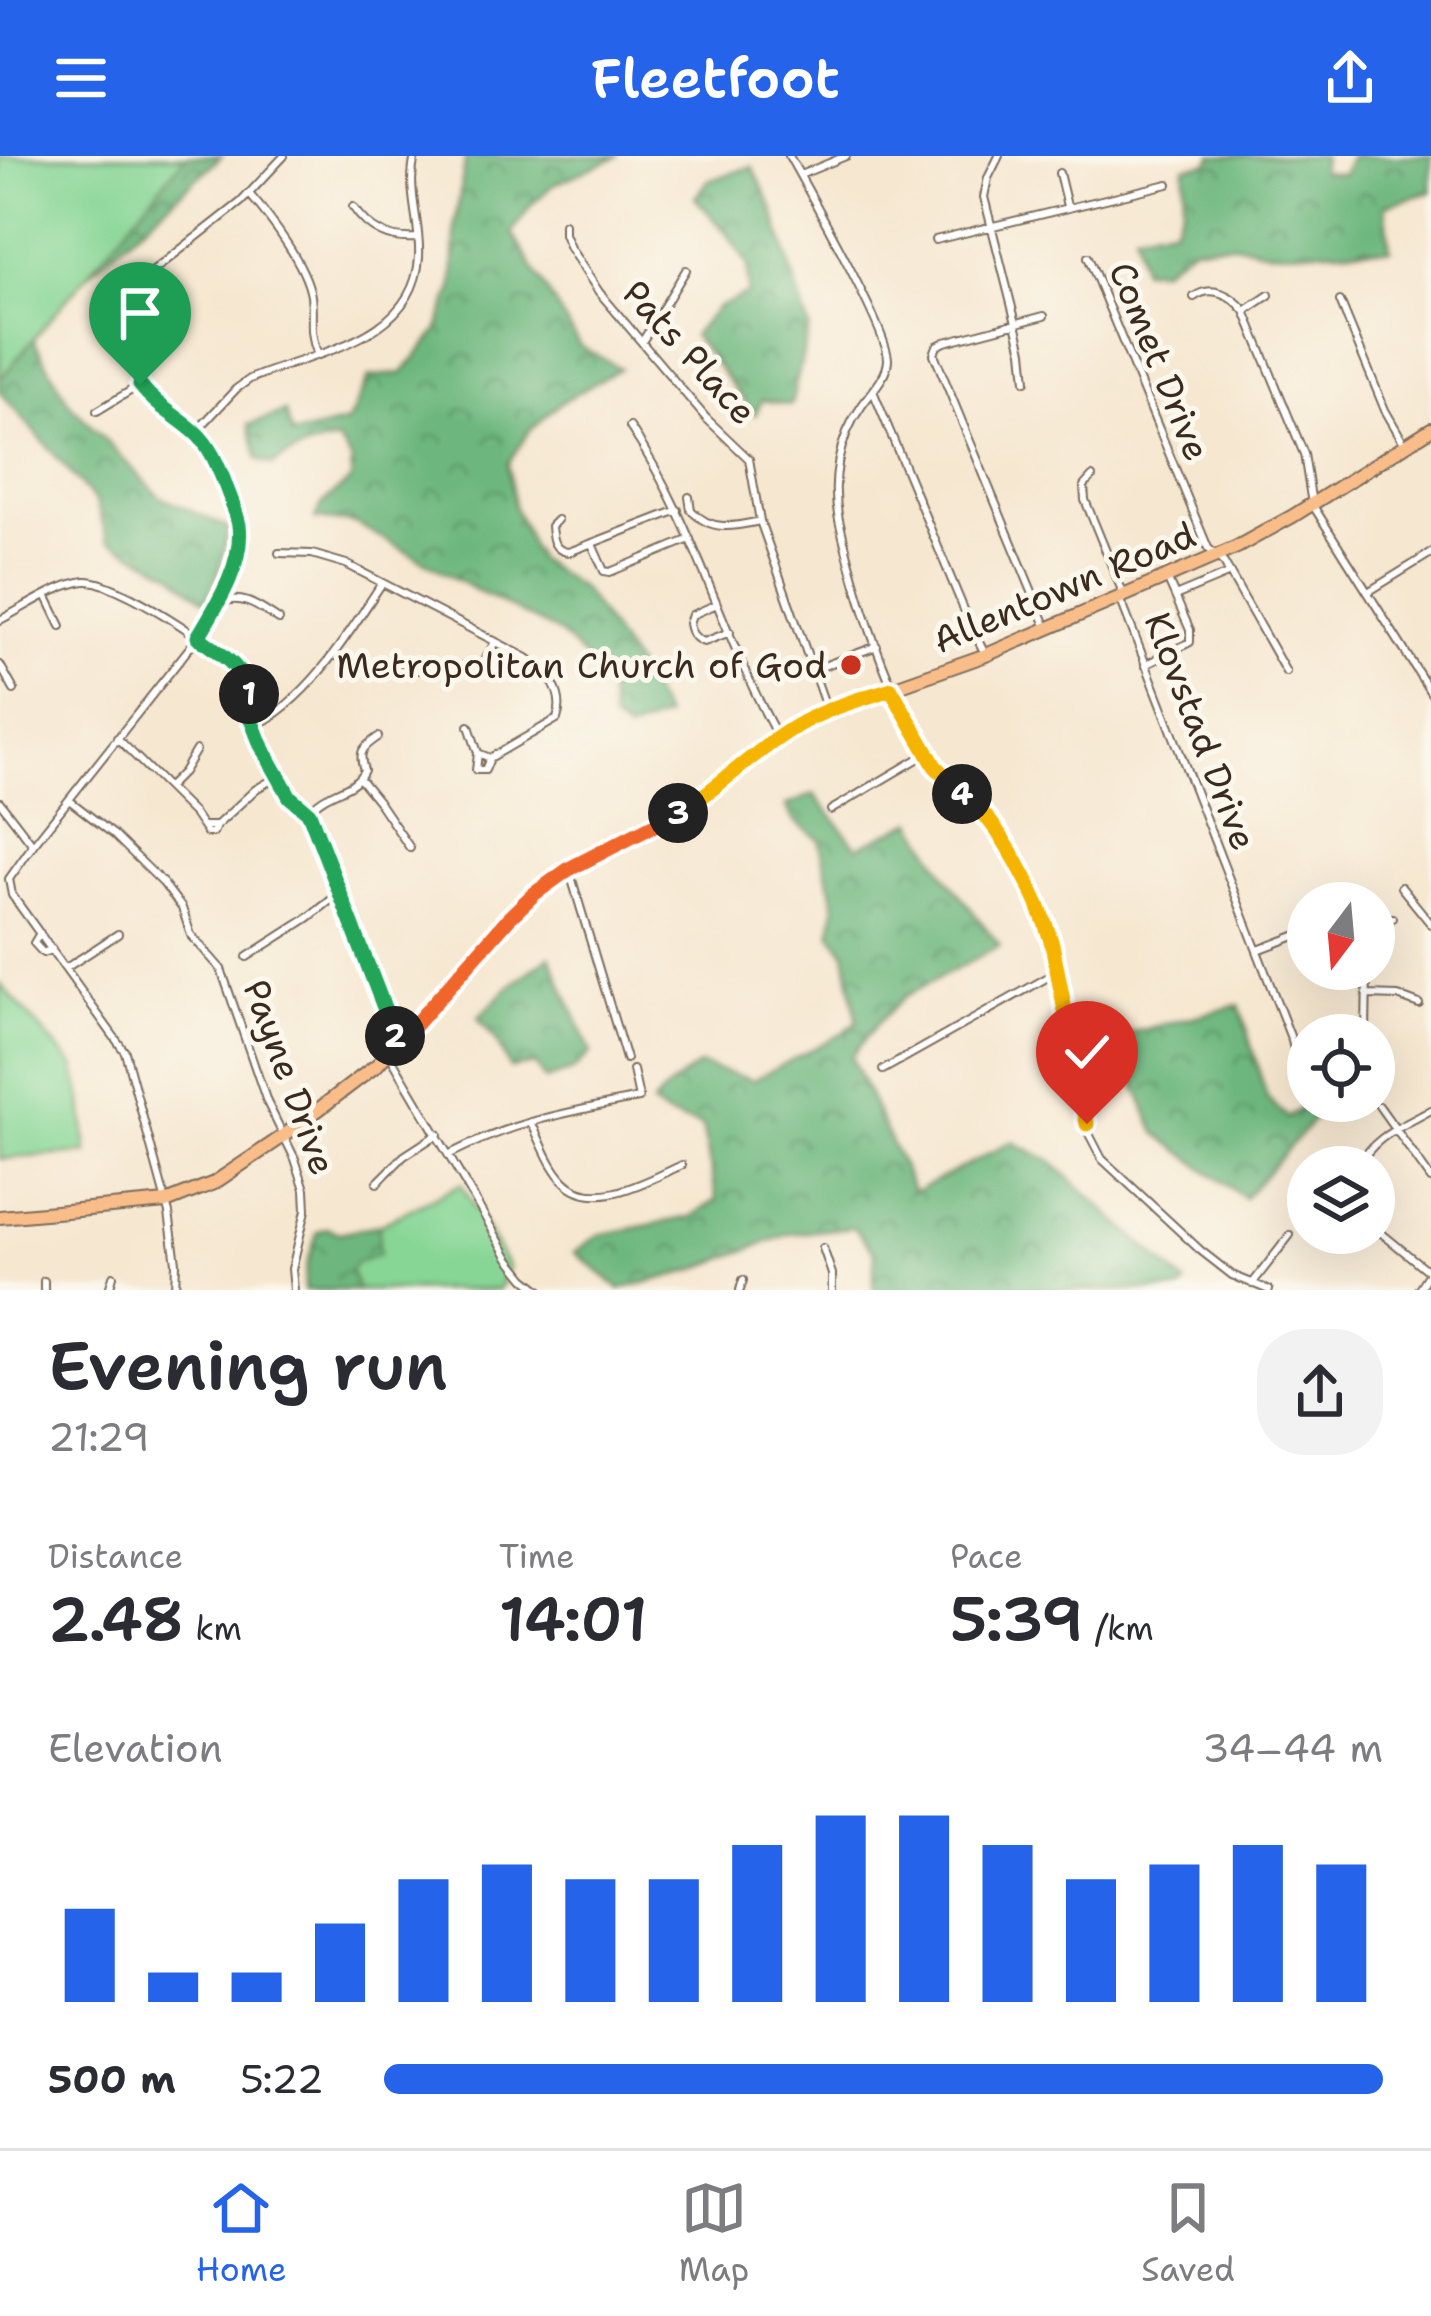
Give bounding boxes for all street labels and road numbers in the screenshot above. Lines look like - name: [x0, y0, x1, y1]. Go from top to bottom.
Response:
- street label: Comet Drive: [1097, 255, 1222, 468]
- street label: Pats Place: [612, 270, 768, 435]
- street label: Allentown Road: [925, 510, 1203, 665]
- street label: Klovstad Drive: [1133, 605, 1268, 857]
- street label: Payne Drive: [232, 973, 347, 1182]

